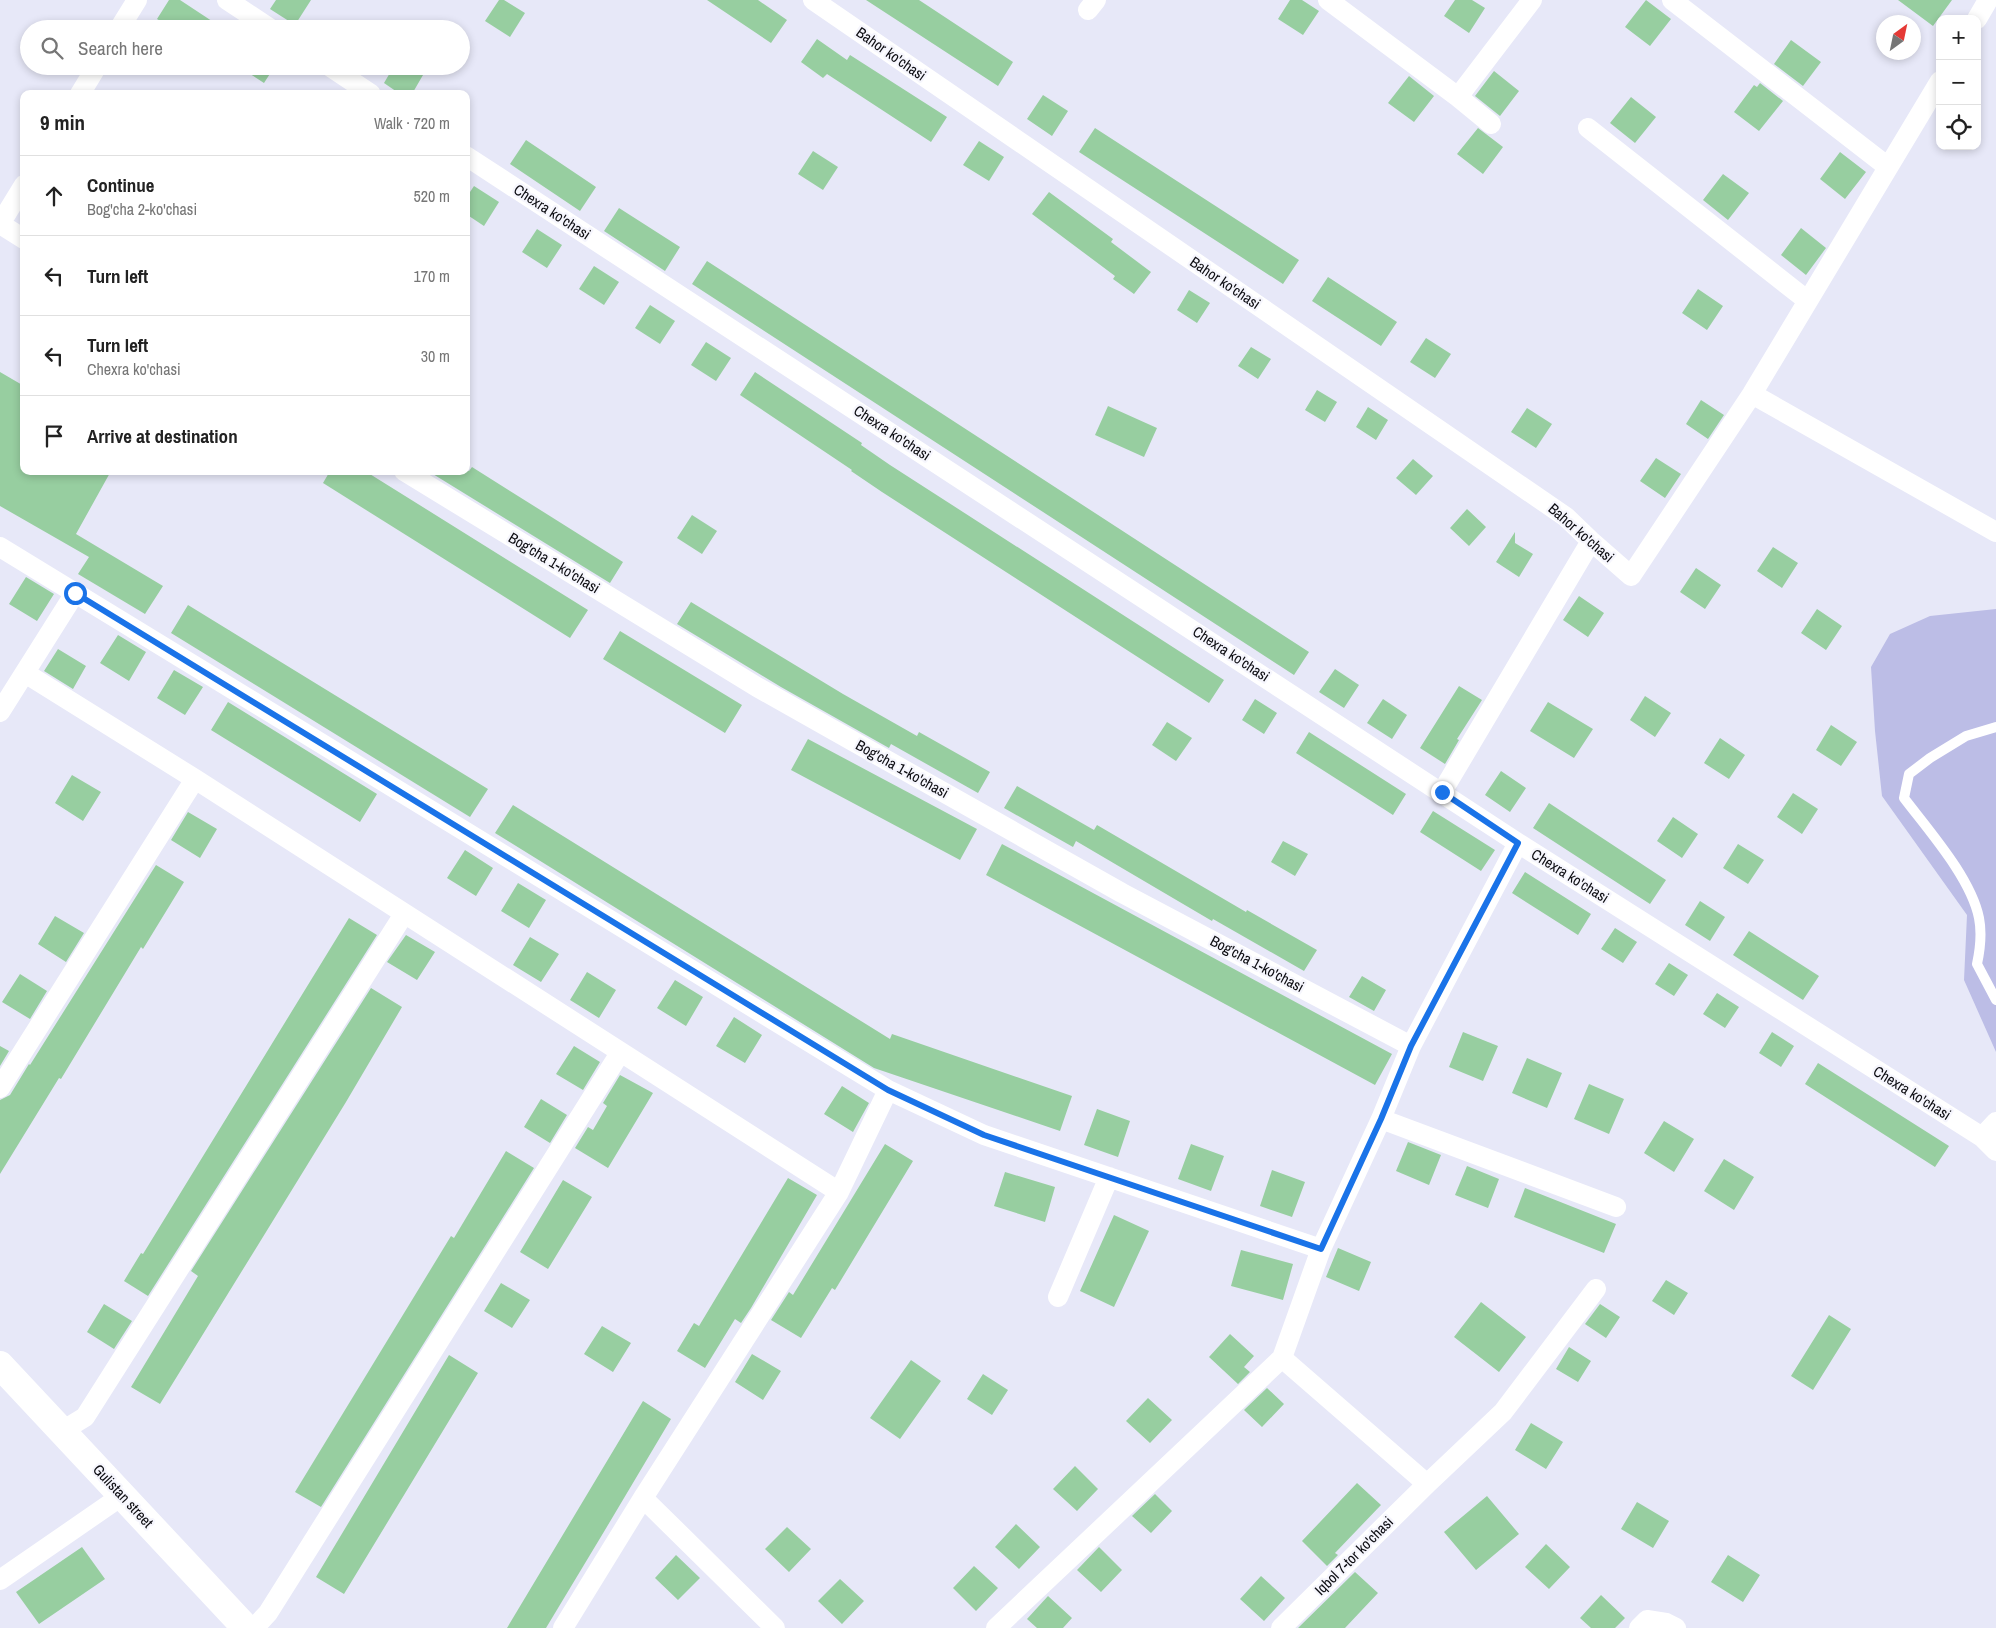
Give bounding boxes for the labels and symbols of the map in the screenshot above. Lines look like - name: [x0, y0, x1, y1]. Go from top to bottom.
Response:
- north arrow: [1876, 15, 1921, 60]
- street label: Bahor ko'chasi: [852, 22, 930, 85]
- street label: Chexra ko'chasi: [510, 179, 595, 244]
- street label: Bahor ko'chasi: [1186, 251, 1265, 314]
- street label: Chexra ko'chasi: [850, 400, 935, 465]
- street label: Bahor ko'chasi: [1544, 498, 1619, 567]
- street label: Bog'cha 1-ko'chasi: [505, 527, 604, 598]
- route start: [64, 582, 87, 605]
- street label: Chexra ko'chasi: [1189, 621, 1274, 686]
- street label: Bog'cha 1-ko'chasi: [852, 734, 952, 803]
- route end: [1431, 781, 1454, 804]
- street label: Chexra ko'chasi: [1527, 843, 1613, 908]
- street label: Bog'cha 1-ko'chasi: [1207, 930, 1308, 997]
- street label: Chexra ko'chasi: [1869, 1060, 1955, 1125]
- street label: Gulistan street: [88, 1459, 159, 1532]
- street label: Iqbol 7-tor ko'chasi: [1310, 1512, 1398, 1600]

